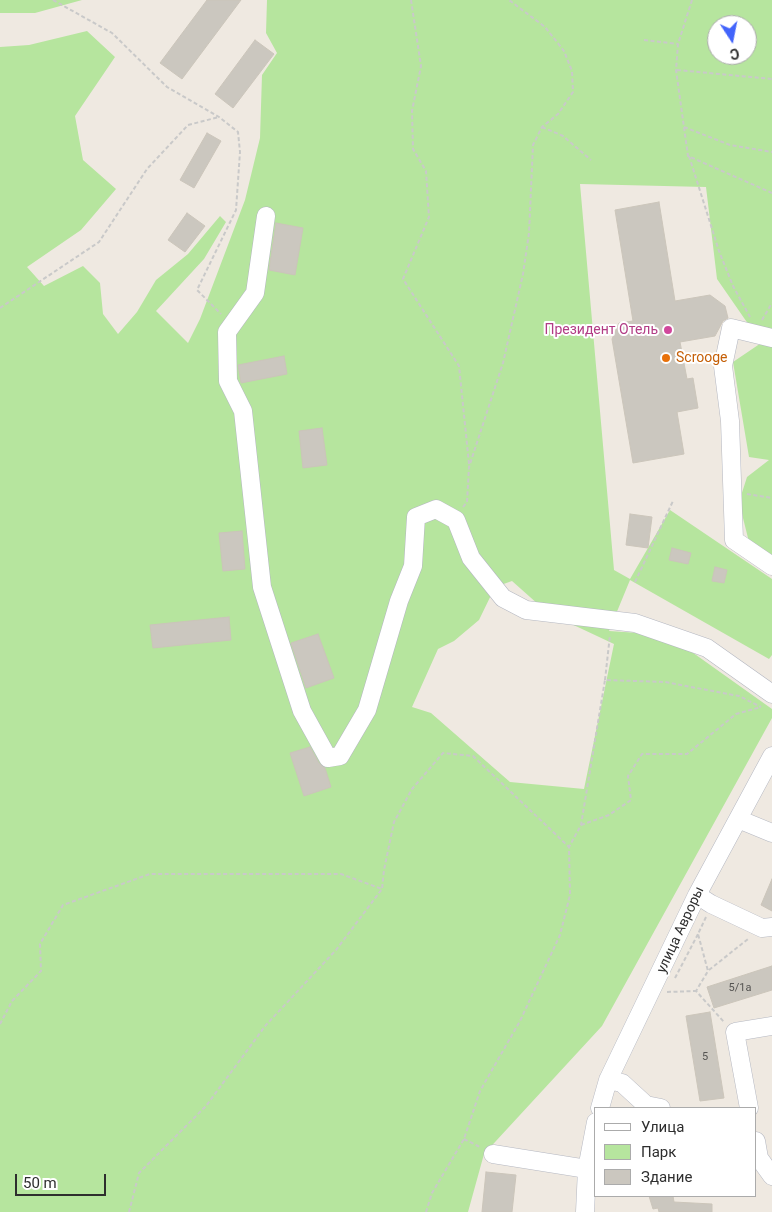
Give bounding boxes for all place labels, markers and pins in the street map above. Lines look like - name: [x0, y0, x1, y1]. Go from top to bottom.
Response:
- place label: Президент Отель: [544, 322, 658, 338]
- marker: Президент Отель: [662, 324, 674, 336]
- place label: Scrooge: [676, 350, 728, 366]
- marker: Scrooge: [660, 352, 672, 364]

